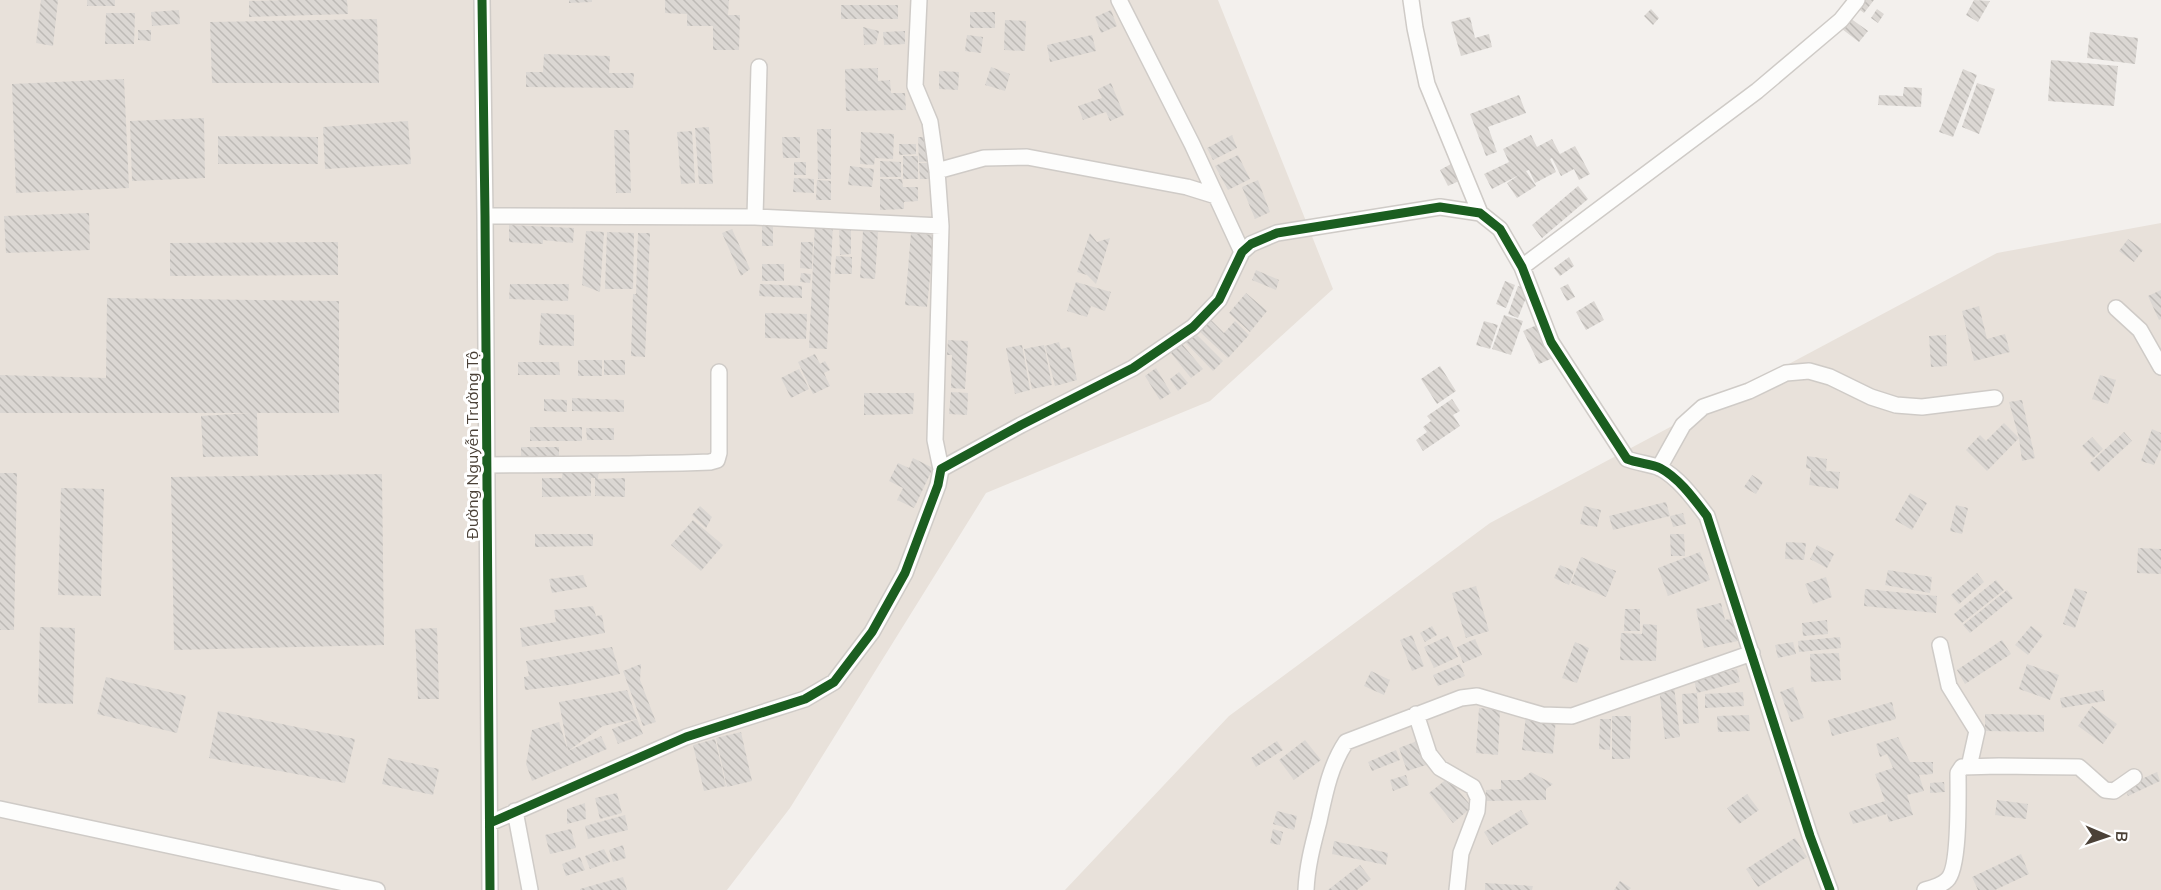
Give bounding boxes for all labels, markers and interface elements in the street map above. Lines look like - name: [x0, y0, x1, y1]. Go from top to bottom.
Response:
- street label: Đường Nguyễn Trường Tộ: [462, 351, 482, 539]
- north arrow: [2077, 806, 2137, 866]
- text: B: [2112, 831, 2132, 842]

